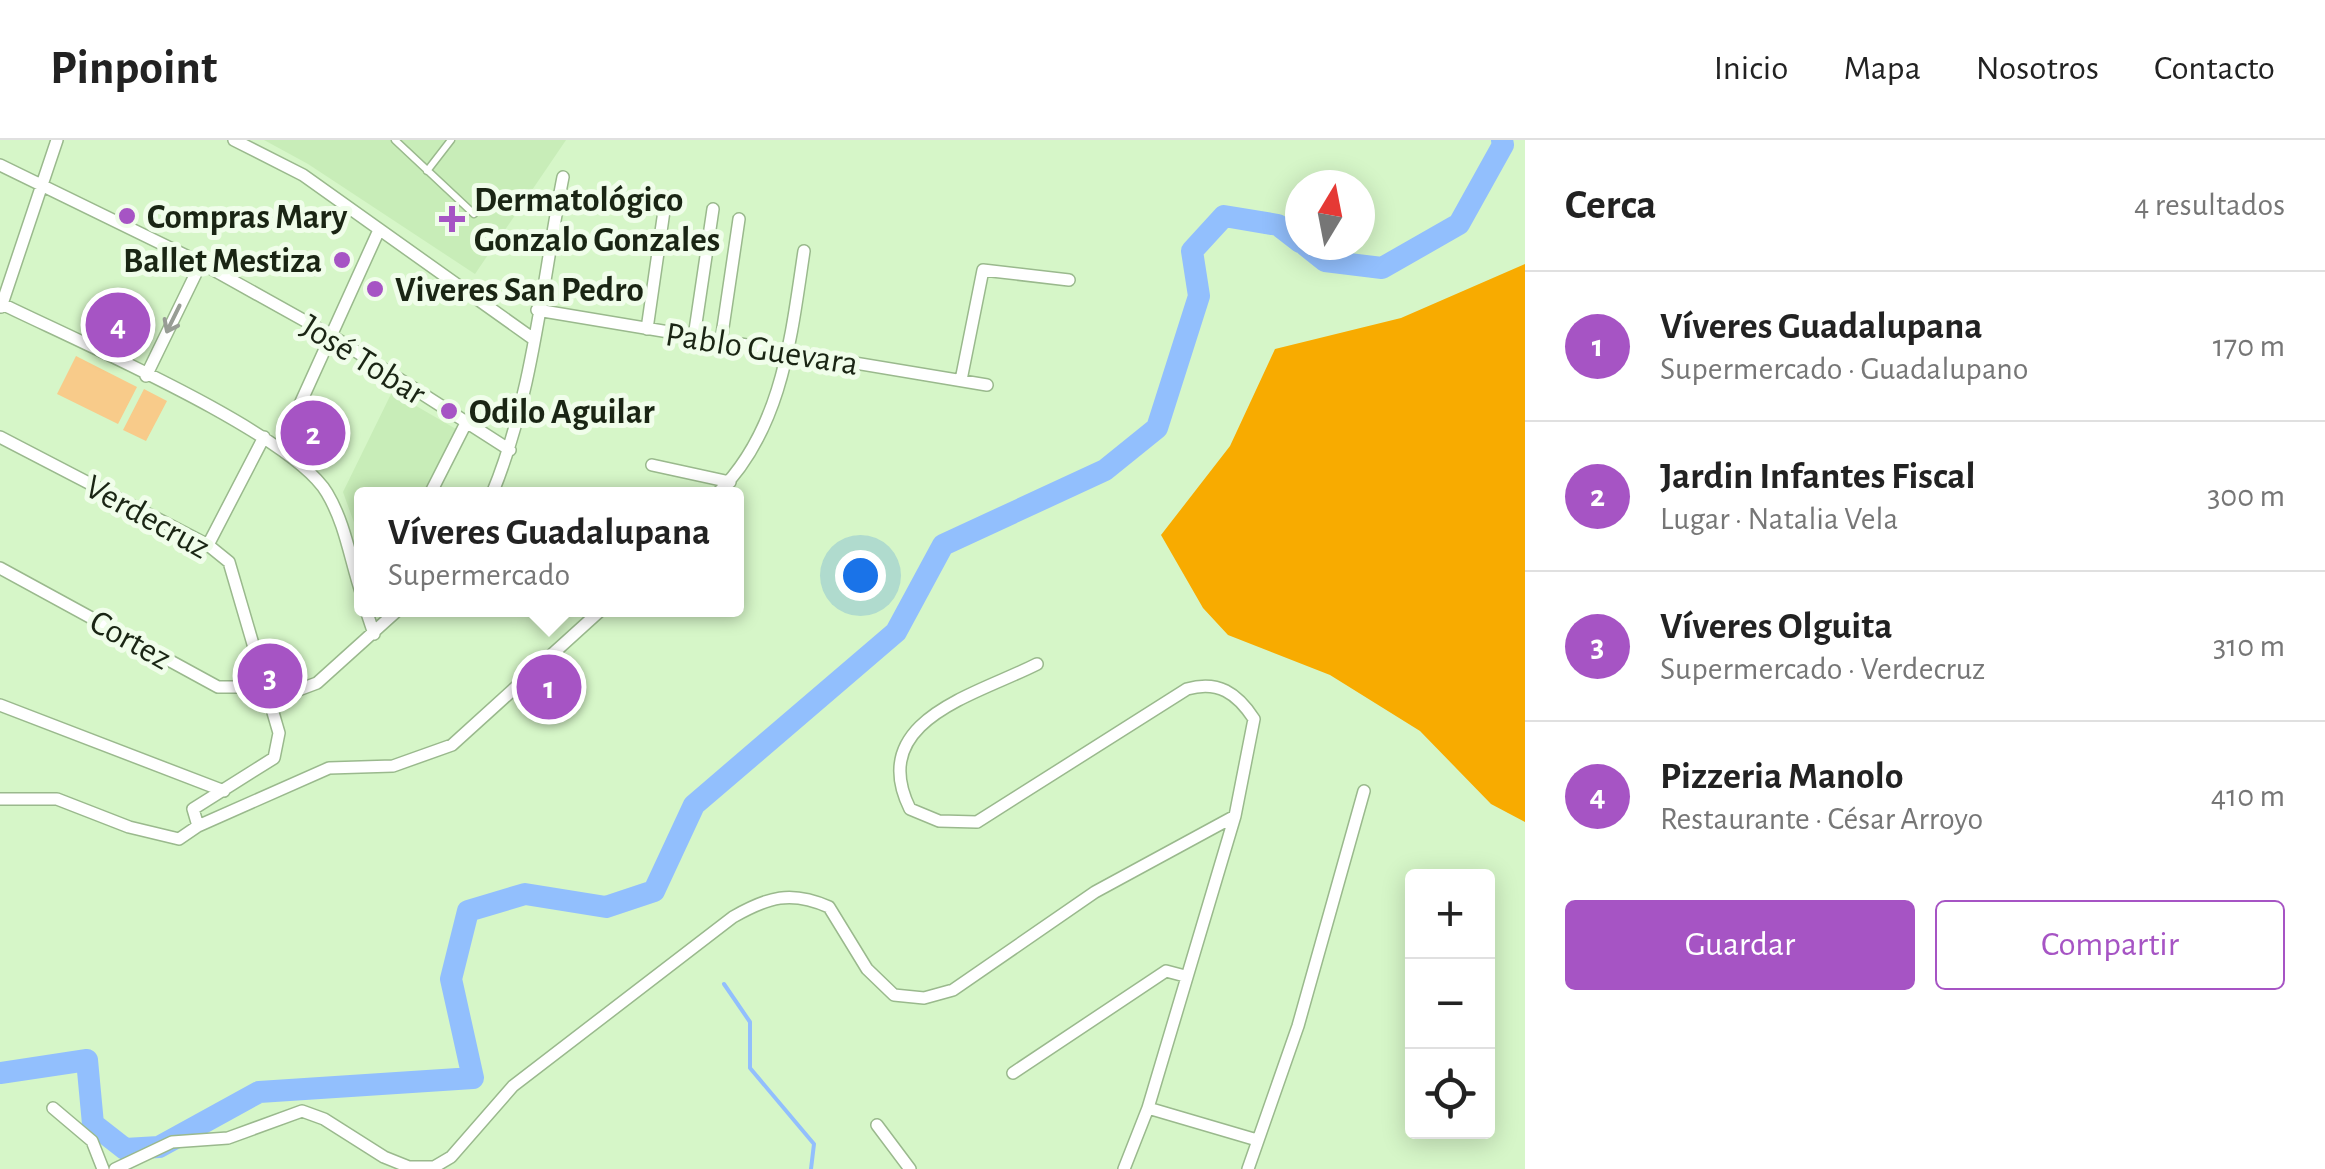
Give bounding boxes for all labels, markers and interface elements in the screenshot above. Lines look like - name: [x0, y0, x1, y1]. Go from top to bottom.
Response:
- text: Pinpoint: [50, 45, 217, 93]
- text: Inicio: [1714, 51, 1788, 86]
- text: Mapa: [1843, 51, 1921, 86]
- text: Nosotros: [1976, 51, 2099, 86]
- text: Contacto: [2154, 51, 2275, 86]
- north arrow: [1285, 170, 1375, 260]
- place label: Dermatológico Gonzalo Gonzales: [474, 183, 720, 258]
- text: Cerca: [1565, 184, 1656, 226]
- text: 4 resultados: [2134, 189, 2285, 221]
- place label: Compras Mary: [147, 200, 348, 235]
- marker: Compras Mary: [116, 205, 138, 227]
- marker: Dermatológico Gonzalo Gonzales: [439, 206, 465, 232]
- place label: Ballet Mestiza: [123, 244, 322, 279]
- marker: Ballet Mestiza: [331, 249, 353, 271]
- place label: Viveres San Pedro: [395, 273, 644, 308]
- marker: Viveres San Pedro: [364, 278, 386, 300]
- pin: 4: [86, 288, 150, 362]
- one-way arrow: [163, 304, 182, 334]
- text: Víveres Guadalupana: [1660, 308, 1983, 346]
- street label: José Tobar: [295, 309, 432, 412]
- street label: Pablo Guevara: [663, 317, 861, 382]
- text: 1: [1592, 330, 1603, 362]
- text: 170 m: [2213, 330, 2285, 362]
- text: Supermercado · Guadalupano: [1660, 353, 2029, 385]
- place label: Odilo Aguilar: [469, 395, 655, 430]
- pin: 2: [280, 396, 346, 470]
- marker: Odilo Aguilar: [438, 400, 460, 422]
- text: Jardin Infantes Fiscal: [1660, 458, 1975, 496]
- street label: Verdecruz: [79, 469, 215, 566]
- text: 2: [1590, 480, 1605, 512]
- text: 300 m: [2207, 480, 2285, 512]
- popup: [354, 487, 744, 617]
- text: Lugar · Natalia Vela: [1660, 503, 1898, 535]
- text: Víveres Guadalupana: [388, 514, 710, 552]
- your location: [835, 550, 886, 601]
- text: Supermercado: [388, 559, 570, 591]
- street label: Cortez: [84, 604, 177, 677]
- text: Víveres Olguita: [1660, 608, 1892, 646]
- text: 3: [1591, 630, 1604, 662]
- text: 310 m: [2213, 630, 2285, 662]
- pin: 3: [238, 638, 302, 714]
- pin: 1: [516, 650, 582, 724]
- text: Supermercado · Verdecruz: [1660, 653, 1985, 685]
- text: Pizzeria Manolo: [1660, 758, 1904, 796]
- text: 4: [1589, 780, 1606, 812]
- text: 410 m: [2211, 780, 2285, 812]
- text: Restaurante · César Arroyo: [1660, 803, 1983, 835]
- map controls: [1405, 869, 1495, 1139]
- button: +: [1405, 869, 1495, 959]
- button: Guardar: [1565, 900, 1915, 990]
- button: Compartir: [1935, 900, 2285, 990]
- button: −: [1405, 959, 1495, 1049]
- button: locate: [1405, 1049, 1495, 1139]

